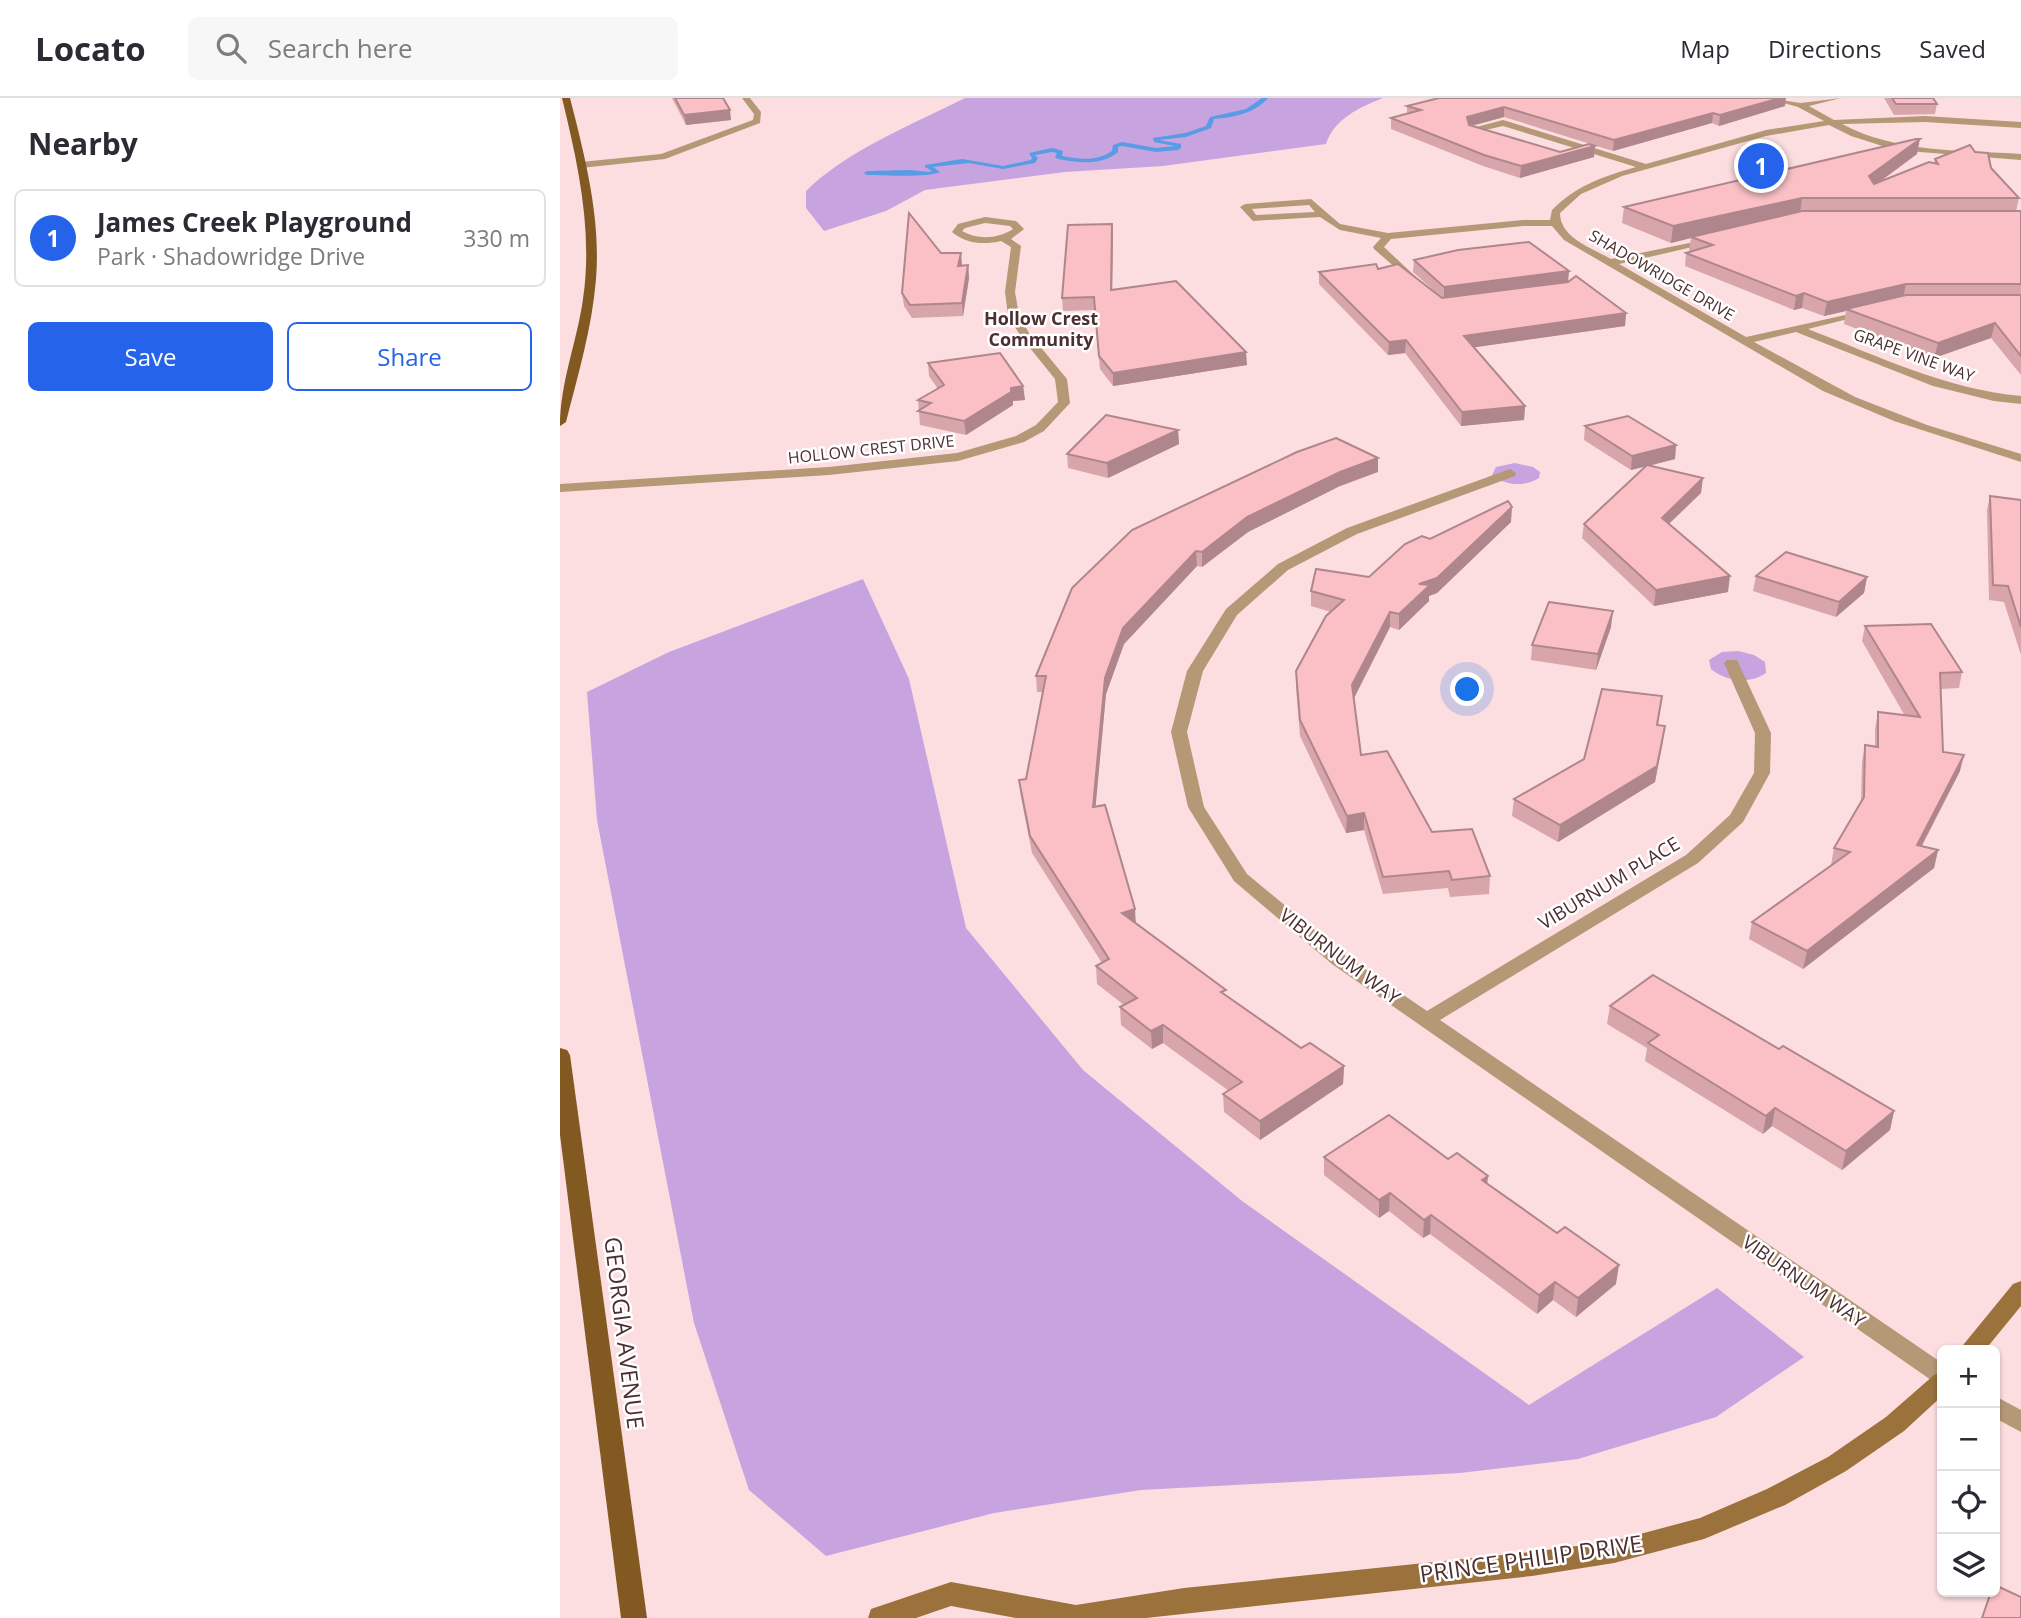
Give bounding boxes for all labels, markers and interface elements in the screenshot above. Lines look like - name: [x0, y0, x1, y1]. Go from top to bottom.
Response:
- search box: [188, 17, 678, 80]
- text: Locato: [35, 26, 146, 71]
- icon: search: [212, 29, 250, 67]
- text: Search here: [268, 30, 413, 66]
- text: Map: [1680, 32, 1730, 65]
- text: Directions: [1768, 32, 1881, 65]
- text: Saved: [1919, 32, 1986, 65]
- text: Nearby: [28, 123, 138, 164]
- pin: 1: [1738, 140, 1784, 192]
- text: James Creek Playground: [97, 204, 412, 240]
- text: 1: [46, 222, 60, 254]
- text: 330 m: [463, 222, 530, 254]
- street label: SHADOWRIDGE DRIVE: [1585, 224, 1739, 326]
- text: Park · Shadowridge Drive: [97, 240, 365, 272]
- district label: Hollow Crest Community: [984, 306, 1098, 351]
- button: Save: [28, 322, 273, 391]
- button: Share: [287, 322, 532, 391]
- street label: GRAPE VINE WAY: [1850, 323, 1978, 387]
- street label: HOLLOW CREST DRIVE: [787, 429, 955, 469]
- your location: [1450, 672, 1484, 706]
- street label: VIBURNUM PLACE: [1533, 831, 1685, 935]
- street label: VIBURNUM WAY: [1274, 902, 1406, 1010]
- street label: VIBURNUM WAY: [1737, 1229, 1871, 1333]
- street label: GEORGIA AVENUE: [597, 1235, 653, 1431]
- map controls: [1937, 1345, 2000, 1597]
- button: +: [1937, 1345, 2000, 1408]
- button: −: [1937, 1408, 2000, 1471]
- button: locate: [1937, 1471, 2000, 1534]
- street label: PRINCE PHILIP DRIVE: [1418, 1527, 1644, 1589]
- button: layers: [1937, 1534, 2000, 1597]

